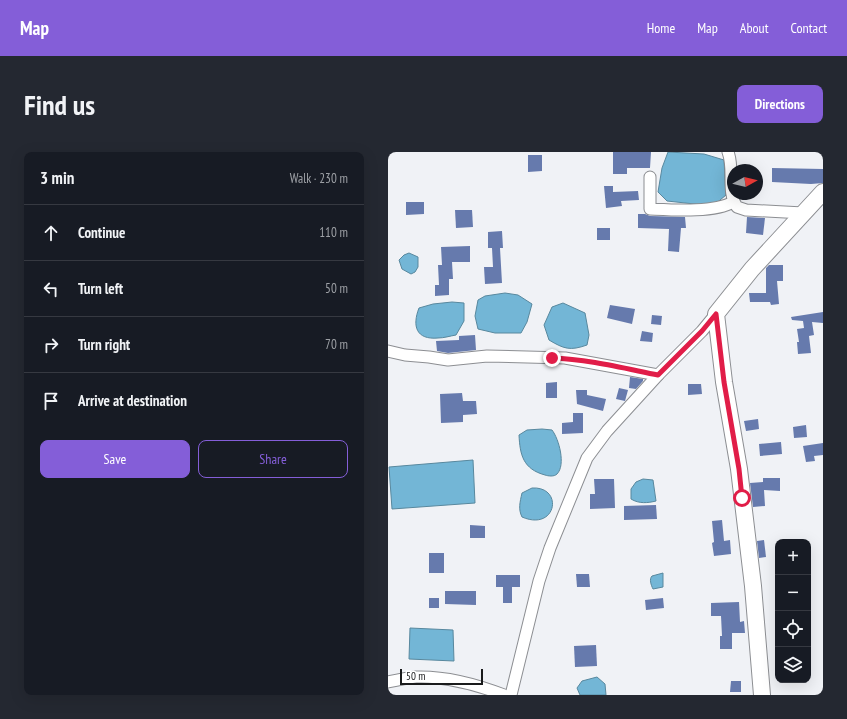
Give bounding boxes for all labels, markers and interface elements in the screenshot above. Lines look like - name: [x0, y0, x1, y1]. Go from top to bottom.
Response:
- text: Map: [20, 16, 49, 40]
- text: Home: [647, 19, 675, 37]
- text: Map: [697, 19, 718, 37]
- text: About: [740, 19, 769, 37]
- text: Contact: [791, 19, 827, 37]
- button: Directions: [737, 85, 823, 123]
- text: Find us: [24, 86, 95, 123]
- north arrow: [727, 164, 763, 200]
- text: 3 min: [40, 167, 74, 189]
- text: Walk · 230 m: [290, 170, 348, 187]
- icon: ahead: [40, 222, 62, 244]
- text: Continue: [78, 223, 125, 242]
- text: 110 m: [319, 224, 348, 241]
- icon: left: [40, 278, 62, 300]
- text: Turn left: [78, 279, 123, 298]
- text: 50 m: [325, 280, 348, 297]
- icon: right: [40, 334, 62, 356]
- text: Turn right: [78, 335, 130, 354]
- text: 70 m: [325, 336, 348, 353]
- route end: [543, 349, 561, 367]
- icon: arrive: [40, 390, 62, 412]
- text: Arrive at destination: [78, 391, 187, 410]
- button: Save: [40, 440, 190, 478]
- button: Share: [198, 440, 348, 478]
- route start: [733, 489, 751, 507]
- map controls: [775, 539, 811, 683]
- button: +: [775, 539, 811, 575]
- button: −: [775, 575, 811, 611]
- button: locate: [775, 611, 811, 647]
- button: layers: [775, 647, 811, 683]
- scale bar: [400, 667, 483, 686]
- text: 50 m: [406, 669, 425, 683]

